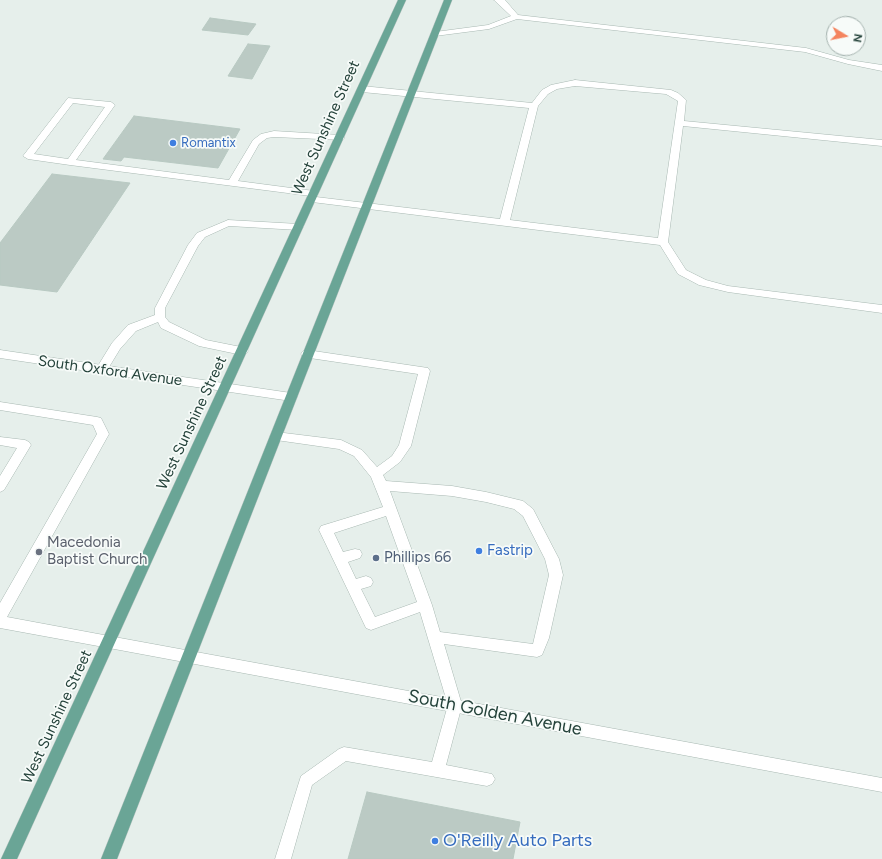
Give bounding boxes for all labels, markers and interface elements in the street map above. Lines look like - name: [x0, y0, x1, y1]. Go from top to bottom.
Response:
- north arrow: [826, 16, 866, 56]
- text: N: [850, 33, 864, 43]
- street label: West Sunshine Street: [288, 58, 364, 198]
- place label: Romantix: [181, 135, 236, 151]
- marker: Romantix: [168, 138, 178, 148]
- street label: South Oxford Avenue: [37, 352, 183, 390]
- street label: West Sunshine Street: [153, 353, 231, 493]
- place label: Macedonia Baptist Church: [47, 534, 147, 569]
- place label: Fastrip: [487, 542, 533, 560]
- marker: Fastrip: [474, 546, 484, 556]
- marker: Macedonia Baptist Church: [34, 547, 44, 557]
- place label: Phillips 66: [384, 549, 451, 567]
- marker: Phillips 66: [371, 553, 381, 563]
- street label: West Sunshine Street: [18, 647, 96, 787]
- street label: South Golden Avenue: [406, 686, 584, 740]
- place label: O'Reilly Auto Parts: [443, 830, 592, 852]
- marker: O'Reilly Auto Parts: [430, 836, 440, 846]

